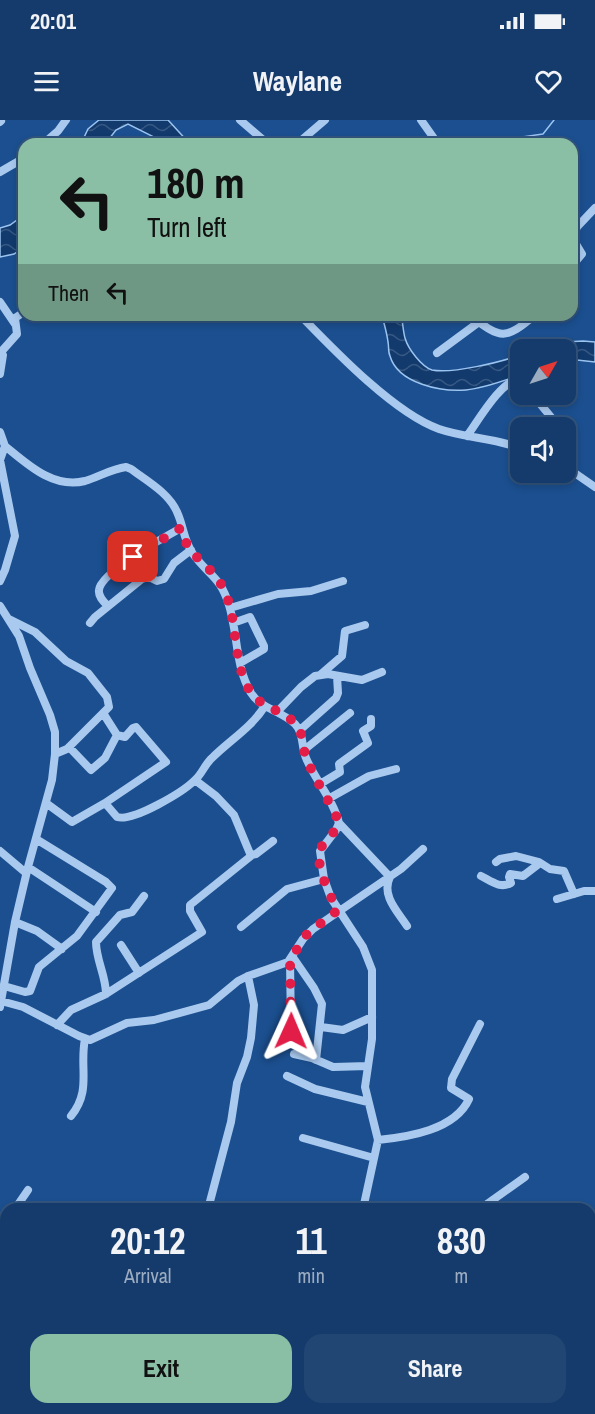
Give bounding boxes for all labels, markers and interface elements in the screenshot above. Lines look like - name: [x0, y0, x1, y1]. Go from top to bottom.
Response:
- text: 20:01: [30, 6, 76, 36]
- text: Waylane: [253, 63, 342, 99]
- icon: menu: [30, 65, 63, 98]
- icon: heart: [532, 65, 565, 98]
- text: 180 m: [147, 155, 245, 211]
- icon: left: [48, 162, 126, 240]
- text: Turn left: [147, 209, 226, 245]
- icon: left: [101, 276, 134, 309]
- text: Then: [48, 278, 89, 308]
- north arrow: [510, 339, 576, 405]
- map controls: [510, 339, 576, 483]
- button: sound: [510, 417, 576, 483]
- pin: [107, 531, 158, 582]
- icon: arrive: [116, 540, 149, 573]
- position arrow: [259, 999, 323, 1063]
- text: 20:12: [110, 1217, 186, 1265]
- text: 11: [296, 1217, 327, 1265]
- text: 830: [437, 1217, 486, 1265]
- text: Arrival: [124, 1262, 171, 1289]
- text: min: [297, 1262, 325, 1289]
- text: m: [455, 1262, 468, 1289]
- button: Exit: [30, 1334, 292, 1403]
- button: Share: [304, 1334, 566, 1403]

